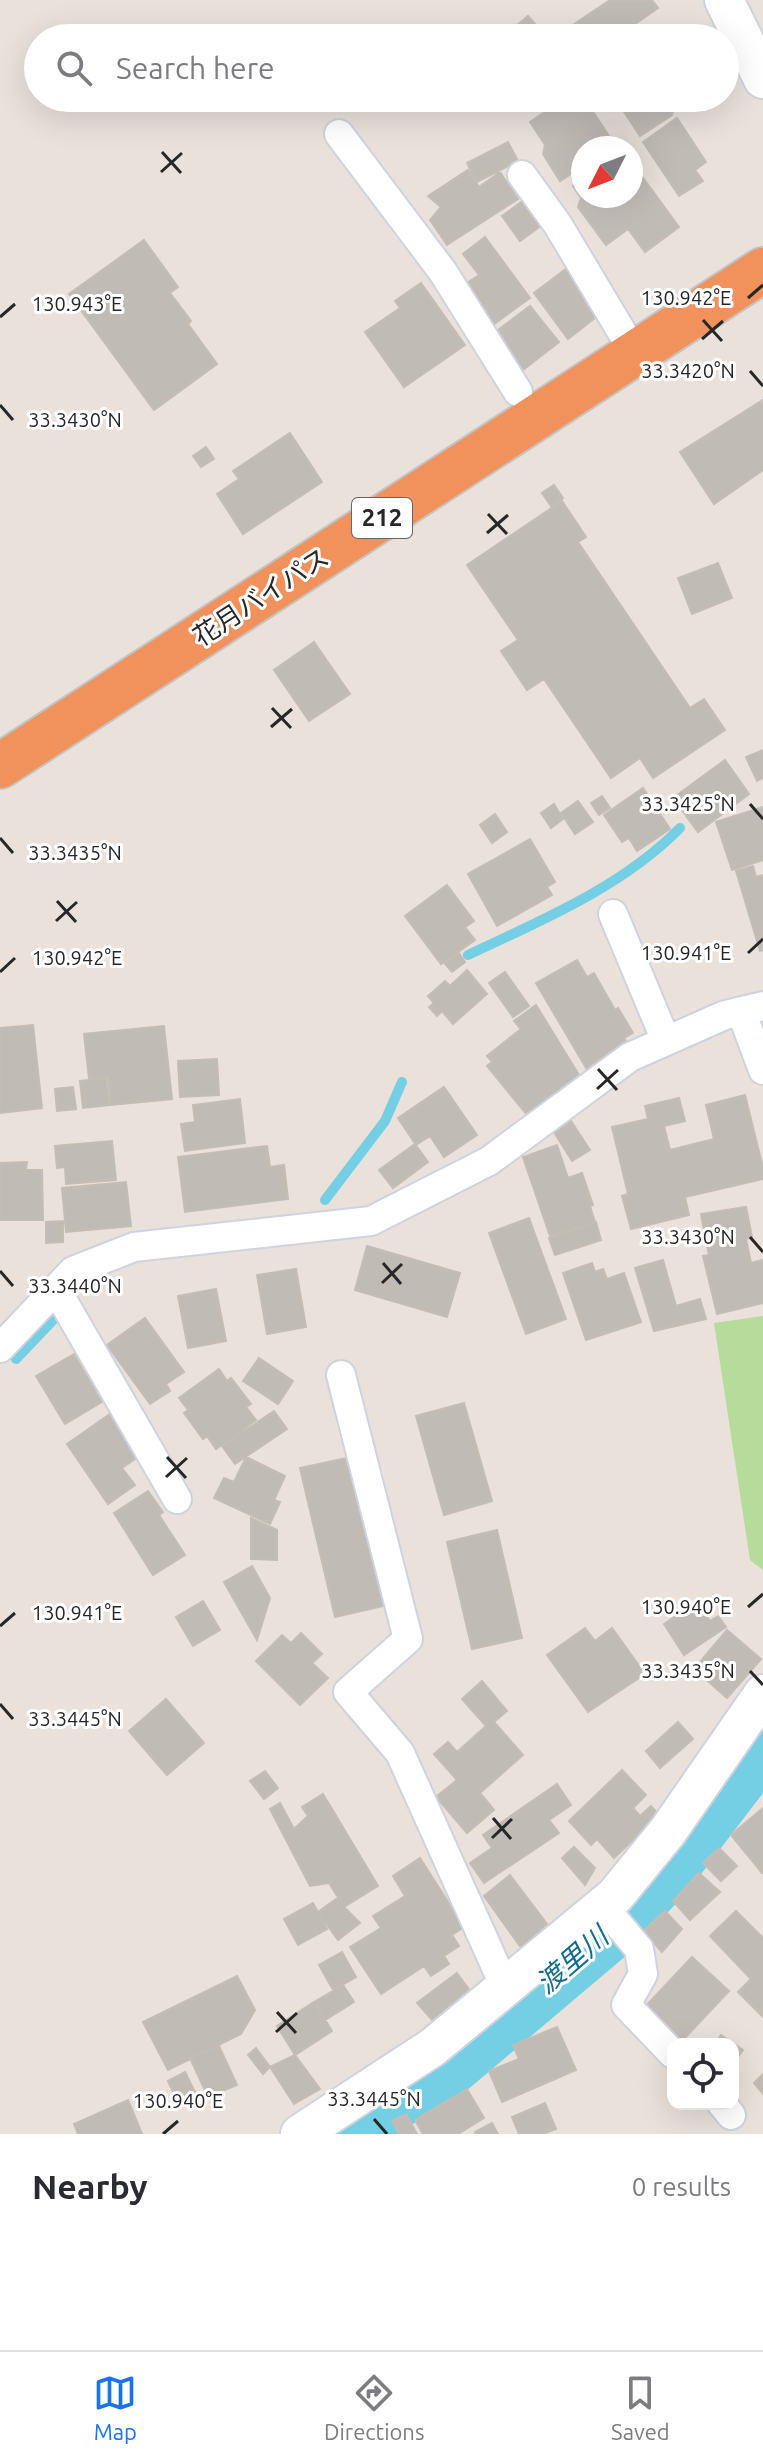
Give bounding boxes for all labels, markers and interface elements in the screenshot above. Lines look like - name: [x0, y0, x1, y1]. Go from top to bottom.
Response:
- search box: [24, 24, 739, 112]
- icon: search: [52, 46, 96, 90]
- text: Search here: [116, 51, 275, 85]
- north arrow: [571, 136, 643, 208]
- text: 130.942°E: [641, 286, 731, 309]
- text: 130.943°E: [32, 292, 122, 315]
- text: 33.3420°N: [641, 359, 735, 382]
- text: 33.3430°N: [28, 408, 122, 431]
- road number: 212: [352, 498, 412, 538]
- street label: 花月バイパス: [188, 542, 334, 651]
- text: 33.3425°N: [641, 792, 735, 815]
- text: 33.3435°N: [28, 841, 122, 864]
- text: 130.941°E: [641, 941, 731, 964]
- text: 130.942°E: [32, 946, 122, 969]
- text: 33.3430°N: [641, 1225, 735, 1248]
- text: 33.3440°N: [28, 1274, 122, 1297]
- text: 130.940°E: [641, 1595, 731, 1618]
- text: 130.941°E: [32, 1601, 122, 1624]
- text: 33.3435°N: [641, 1659, 735, 1682]
- text: 33.3445°N: [28, 1707, 122, 1730]
- water label: 渡里川: [530, 1918, 616, 1999]
- map controls: [667, 2038, 739, 2110]
- button: locate: [667, 2038, 739, 2110]
- text: 33.3445°N: [327, 2087, 421, 2110]
- text: 130.940°E: [133, 2089, 223, 2112]
- text: Nearby: [32, 2167, 147, 2205]
- text: 0 results: [632, 2172, 731, 2201]
- tab: Map: [93, 2371, 137, 2444]
- tab: Directions: [324, 2371, 424, 2444]
- tab: Saved: [611, 2371, 670, 2444]

